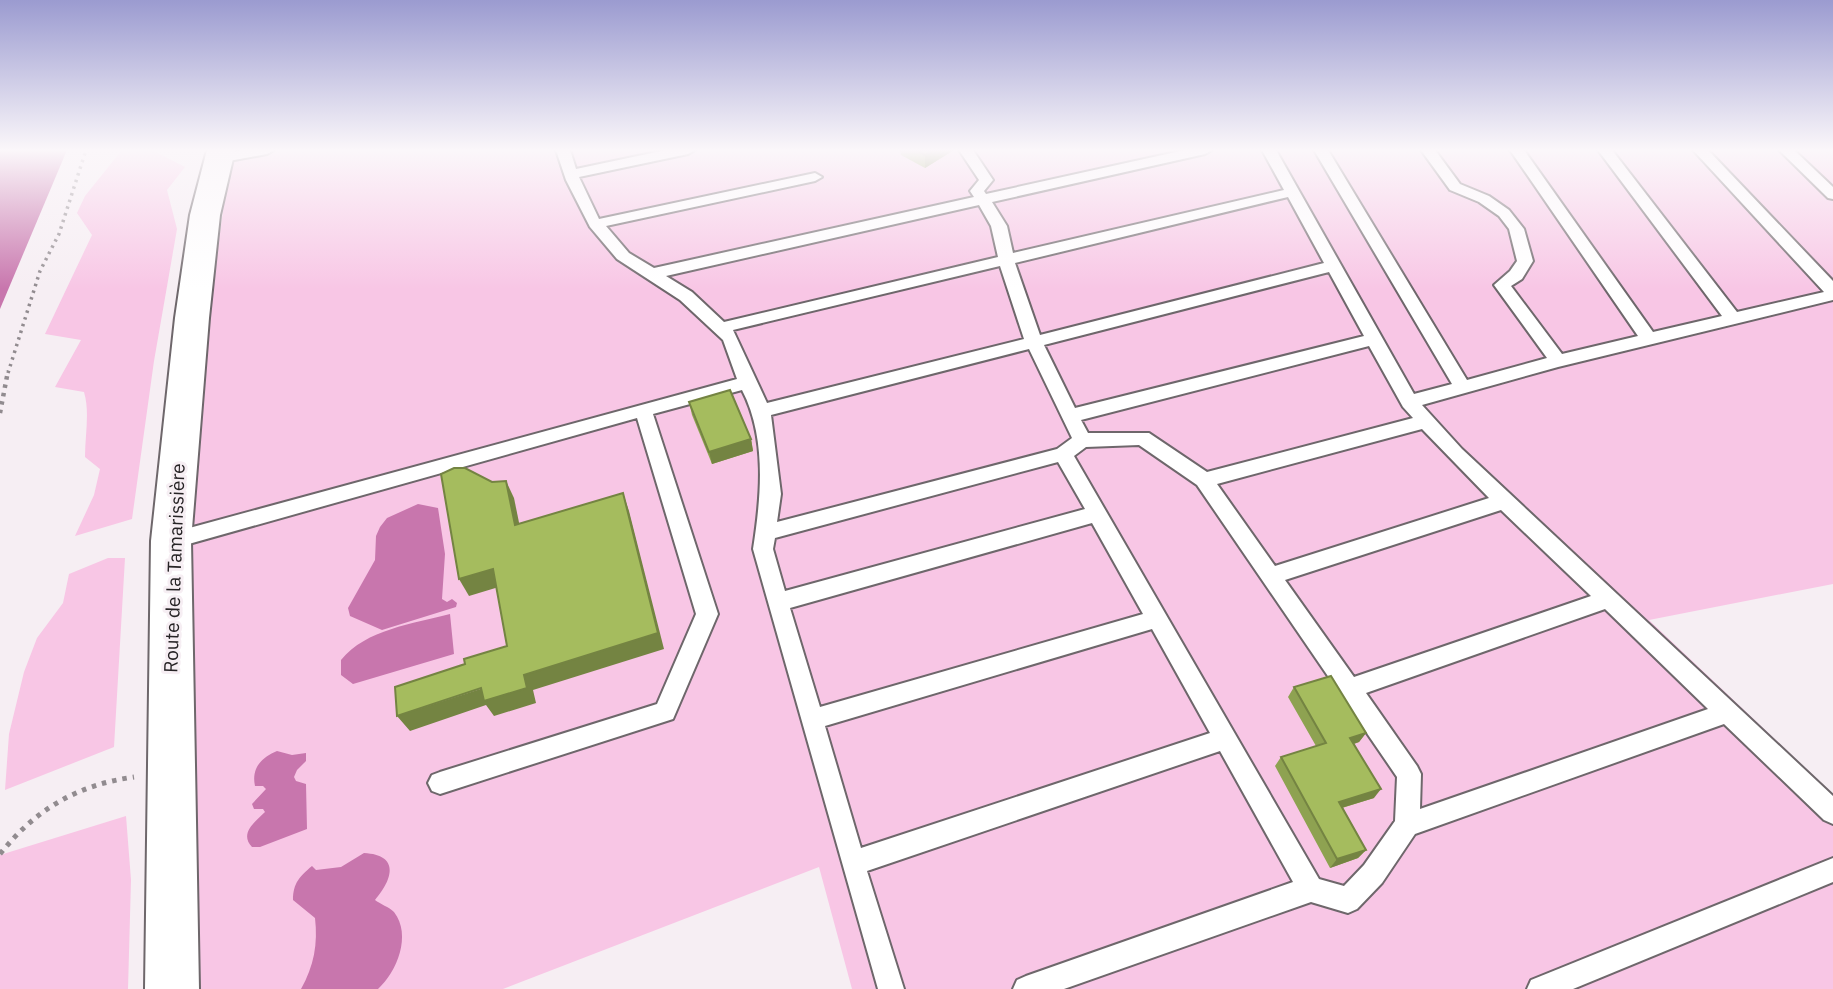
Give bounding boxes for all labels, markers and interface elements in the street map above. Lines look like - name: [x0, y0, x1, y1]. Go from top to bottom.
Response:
- street label: Route de la Tamarissière: [158, 463, 190, 673]

